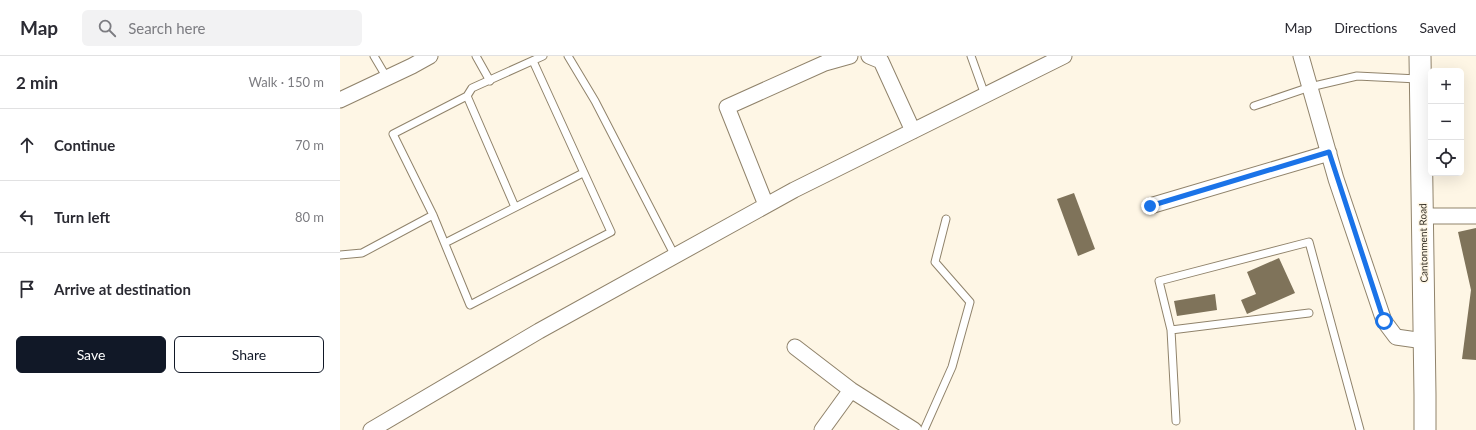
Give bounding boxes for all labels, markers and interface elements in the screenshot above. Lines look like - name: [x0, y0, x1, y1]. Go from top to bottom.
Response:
- search box: [82, 10, 362, 46]
- text: Map: [20, 16, 58, 39]
- icon: search: [96, 17, 118, 39]
- text: Search here: [128, 19, 206, 37]
- text: Map: [1285, 19, 1312, 36]
- text: Directions: [1334, 19, 1397, 36]
- text: Saved: [1419, 19, 1456, 36]
- map controls: [1428, 68, 1464, 176]
- button: +: [1428, 68, 1464, 104]
- text: 2 min: [16, 72, 58, 93]
- text: Walk · 150 m: [248, 74, 324, 90]
- button: −: [1428, 104, 1464, 140]
- icon: ahead: [16, 134, 38, 156]
- text: Continue: [54, 136, 115, 154]
- text: 70 m: [295, 137, 324, 153]
- button: locate: [1428, 140, 1464, 176]
- route end: [1141, 197, 1159, 215]
- street label: Cantonment Road: [1416, 203, 1430, 283]
- icon: left: [16, 206, 38, 228]
- text: Turn left: [54, 208, 110, 226]
- text: 80 m: [295, 209, 324, 225]
- icon: arrive: [16, 278, 38, 300]
- text: Arrive at destination: [54, 280, 191, 298]
- route start: [1375, 312, 1393, 330]
- button: Save: [16, 336, 166, 373]
- button: Share: [174, 336, 324, 373]

